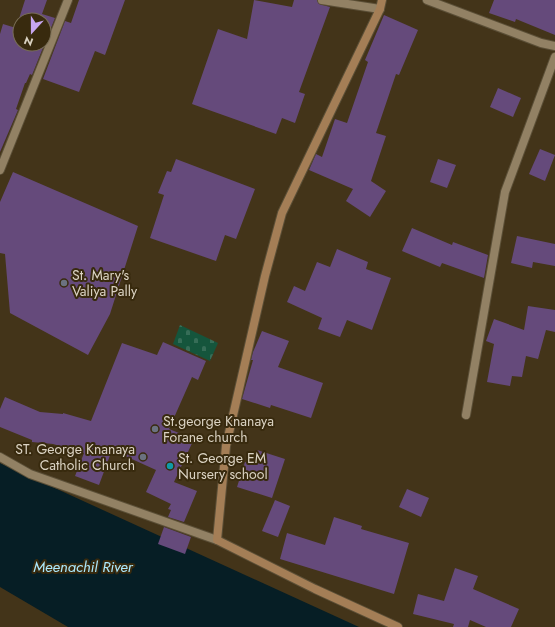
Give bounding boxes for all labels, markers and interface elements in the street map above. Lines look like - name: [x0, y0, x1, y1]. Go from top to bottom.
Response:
- north arrow: [12, 12, 52, 52]
- text: N: [21, 32, 35, 50]
- place label: St. Mary's Valiya Pally: [72, 265, 138, 301]
- marker: St. Mary's Valiya Pally: [59, 278, 69, 288]
- place label: St.george Knanaya Forane church: [163, 411, 274, 447]
- marker: St.george Knanaya Forane church: [150, 424, 160, 434]
- place label: ST. George Knanaya Catholic Church: [15, 439, 135, 475]
- place label: St. George EM Nursery school: [178, 448, 268, 484]
- marker: ST. George Knanaya Catholic Church: [138, 452, 148, 462]
- marker: St. George EM Nursery school: [165, 461, 175, 471]
- water label: Meenachil River: [33, 556, 134, 578]

